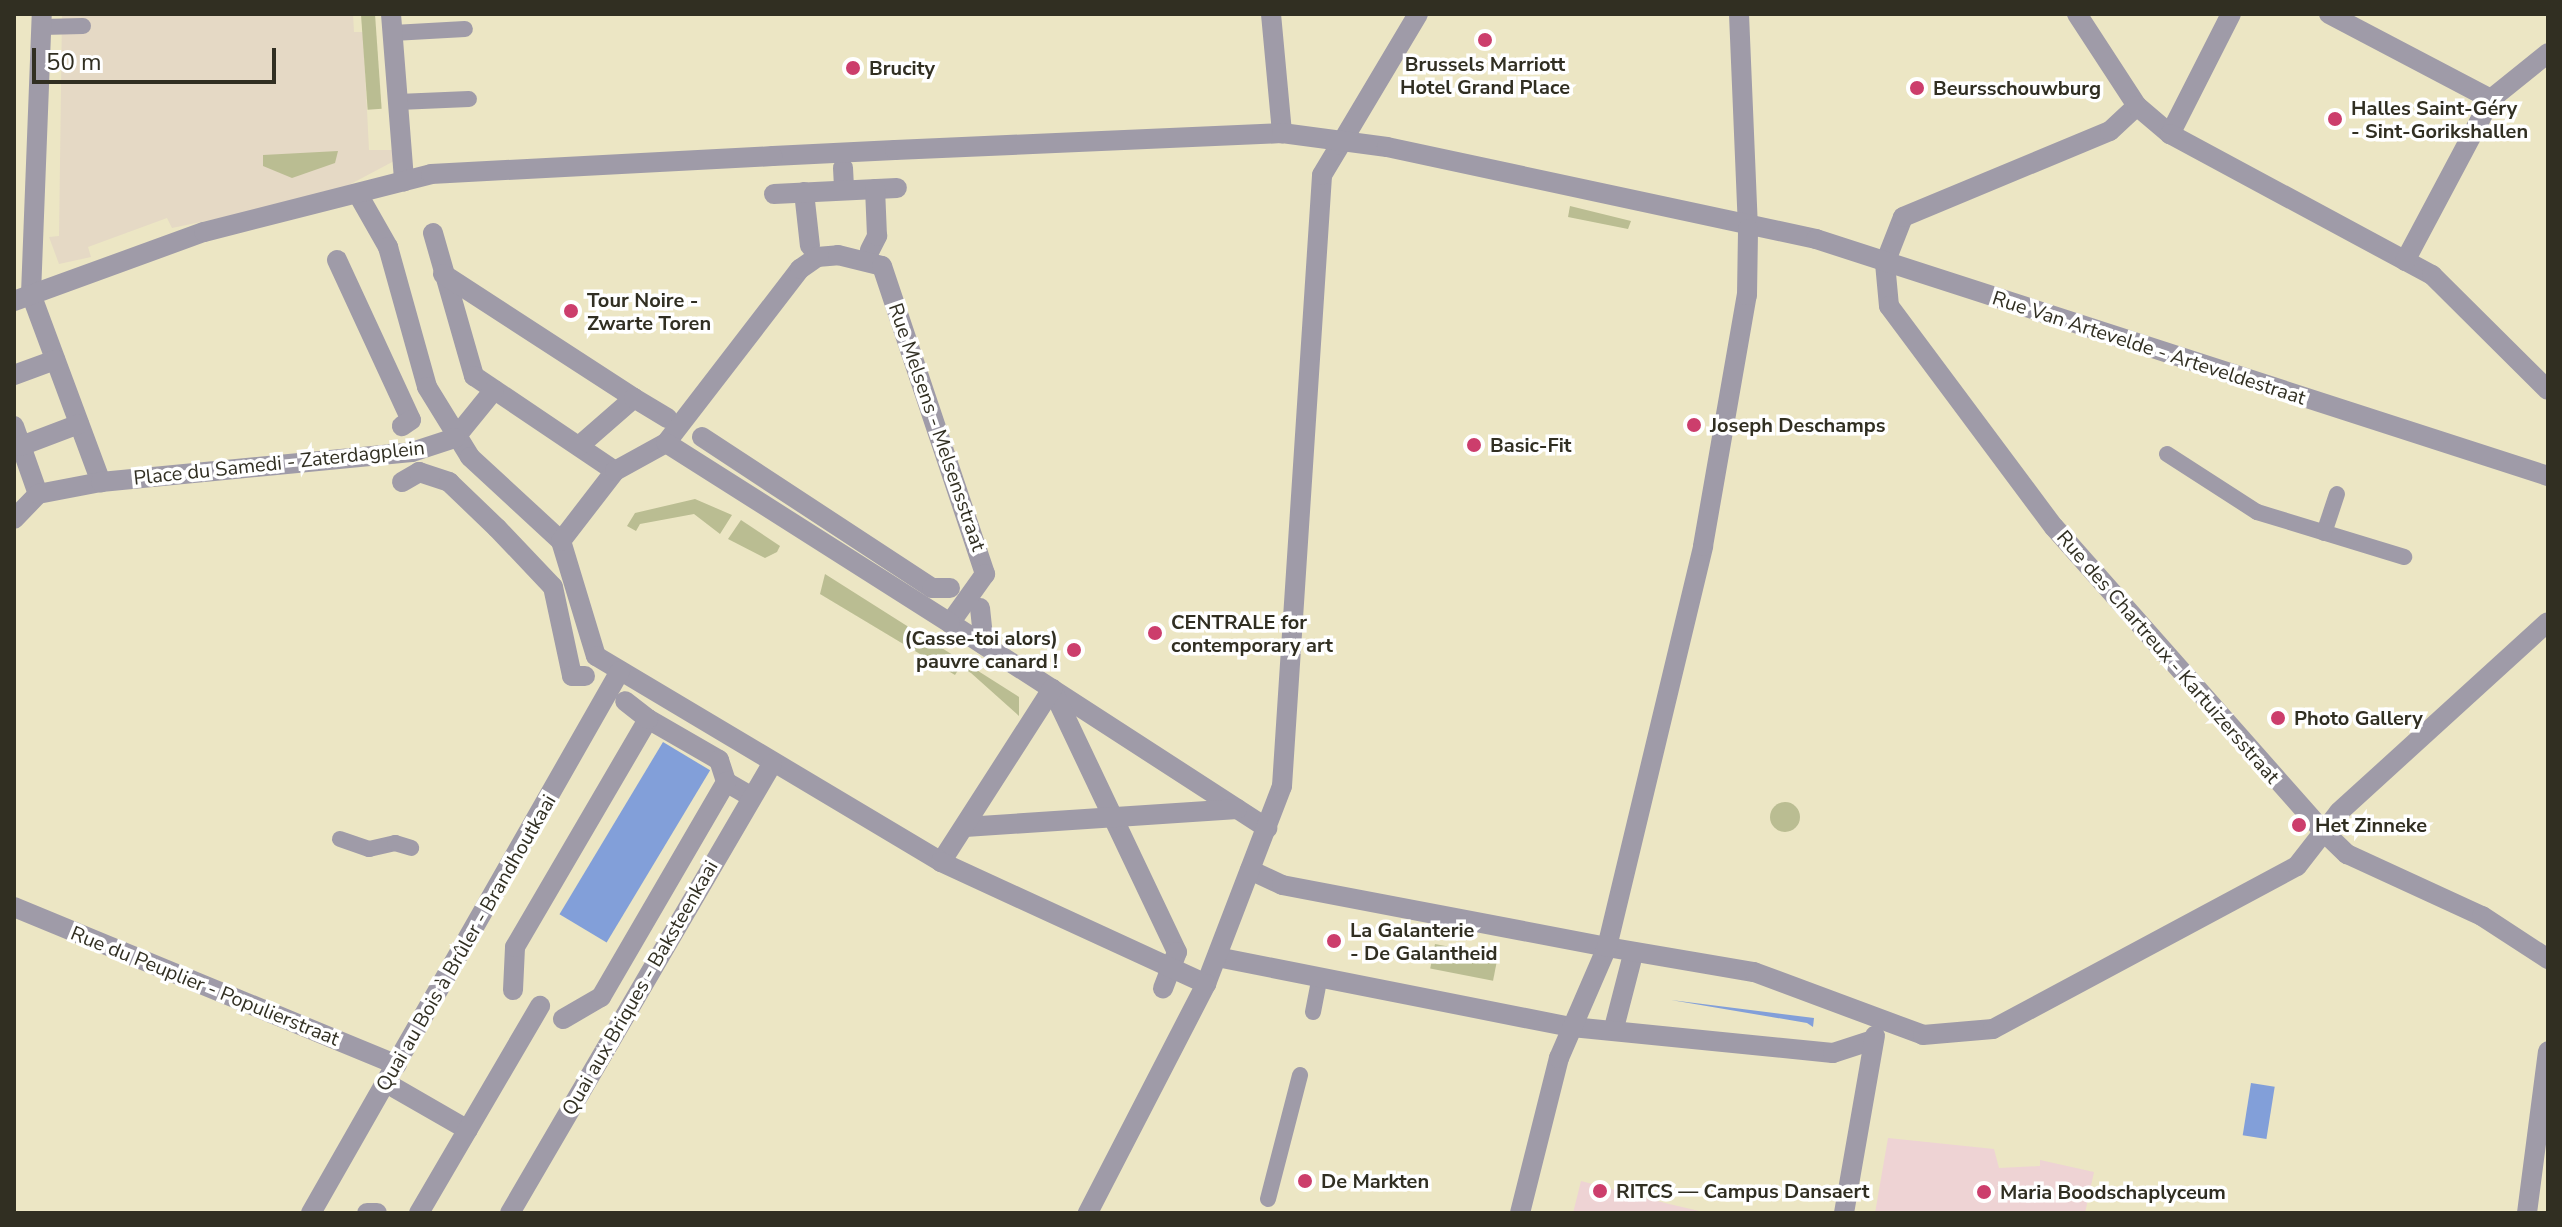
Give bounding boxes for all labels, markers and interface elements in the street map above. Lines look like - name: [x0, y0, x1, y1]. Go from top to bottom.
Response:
- marker: Brussels Marriott Hotel Grand Place: [1476, 31, 1494, 49]
- scale bar: [36, 32, 280, 82]
- text: 50 m: [46, 46, 102, 78]
- place label: Brussels Marriott Hotel Grand Place: [1400, 52, 1570, 99]
- place label: Brucity: [869, 56, 935, 80]
- marker: Brucity: [844, 59, 862, 77]
- place label: Beursschouwburg: [1933, 76, 2101, 100]
- marker: Beursschouwburg: [1908, 79, 1926, 97]
- place label: Halles Saint-Géry - Sint-Gorikshallen: [2351, 96, 2528, 143]
- marker: Halles Saint-Géry - Sint-Gorikshallen: [2326, 110, 2344, 128]
- street label: Rue Van Artevelde - Arteveldestraat: [1989, 286, 2309, 410]
- place label: Tour Noire - Zwarte Toren: [587, 288, 711, 335]
- street label: Rue Melsens - Melsensstraat: [883, 300, 991, 554]
- marker: Tour Noire - Zwarte Toren: [562, 302, 580, 320]
- place label: Joseph Deschamps: [1710, 413, 1886, 437]
- marker: Joseph Deschamps: [1685, 416, 1703, 434]
- place label: Basic-Fit: [1490, 433, 1571, 457]
- street label: Place du Samedi - Zaterdagplein: [132, 436, 426, 490]
- marker: Basic-Fit: [1465, 436, 1483, 454]
- street label: Rue des Chartreux - Kartuizersstraat: [2052, 526, 2284, 788]
- place label: CENTRALE for contemporary art: [1171, 610, 1333, 657]
- marker: CENTRALE for contemporary art: [1146, 624, 1164, 642]
- place label: (Casse-toi alors) pauvre canard !: [905, 626, 1058, 673]
- marker: (Casse-toi alors) pauvre canard !: [1065, 641, 1083, 659]
- place label: Photo Gallery: [2294, 706, 2423, 730]
- marker: Photo Gallery: [2269, 709, 2287, 727]
- street label: Quai au Bois à Brûler - Brandhoutkaai: [371, 790, 561, 1096]
- place label: Het Zinneke: [2315, 813, 2427, 837]
- marker: Het Zinneke: [2290, 816, 2308, 834]
- street label: Quai aux Briques - Baksteenkaai: [557, 856, 723, 1120]
- place label: La Galanterie - De Galantheid: [1350, 918, 1498, 965]
- street label: Rue du Peuplier - Populierstraat: [67, 921, 343, 1051]
- marker: La Galanterie - De Galantheid: [1325, 932, 1343, 950]
- place label: De Markten: [1321, 1169, 1429, 1193]
- marker: De Markten: [1296, 1172, 1314, 1190]
- place label: RITCS — Campus Dansaert: [1616, 1179, 1870, 1203]
- place label: Maria Boodschaplyceum: [2000, 1180, 2226, 1204]
- marker: RITCS — Campus Dansaert: [1591, 1182, 1609, 1200]
- marker: Maria Boodschaplyceum: [1975, 1183, 1993, 1201]

